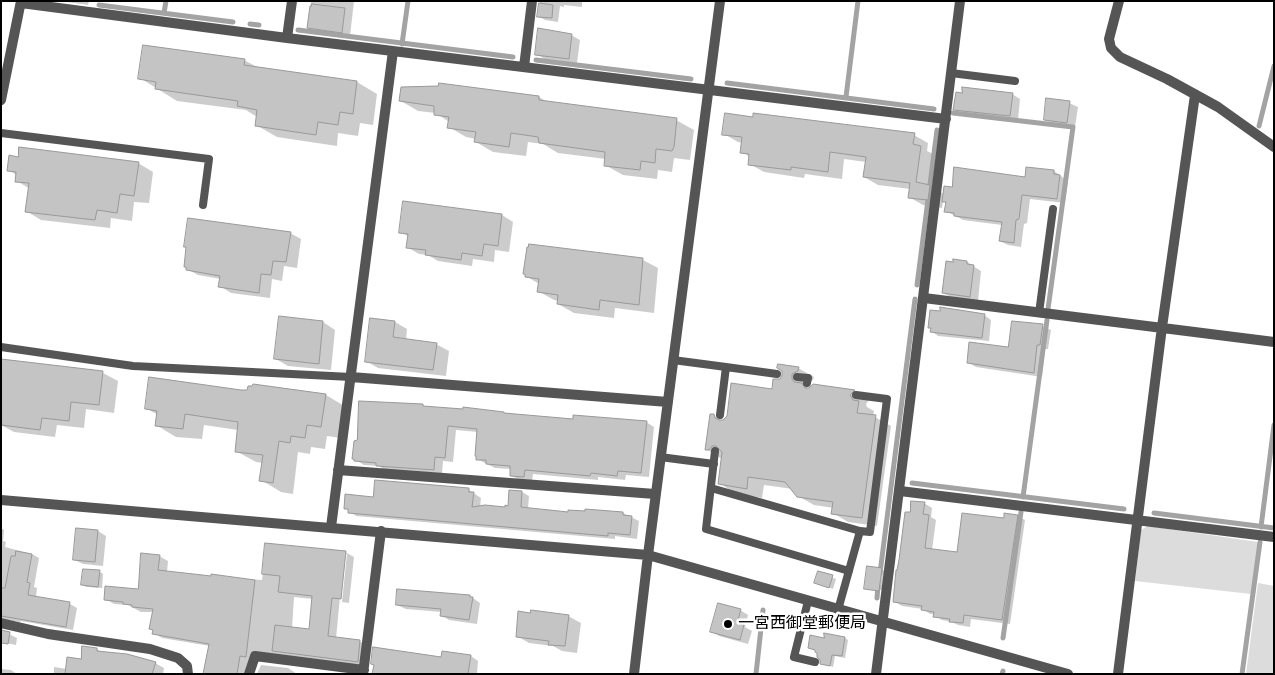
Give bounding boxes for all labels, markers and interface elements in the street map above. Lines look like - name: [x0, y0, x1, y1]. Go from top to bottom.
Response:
- place label: 一宮西御堂郵便局: [738, 614, 866, 634]
- marker: 一宮西御堂郵便局: [722, 618, 734, 630]

